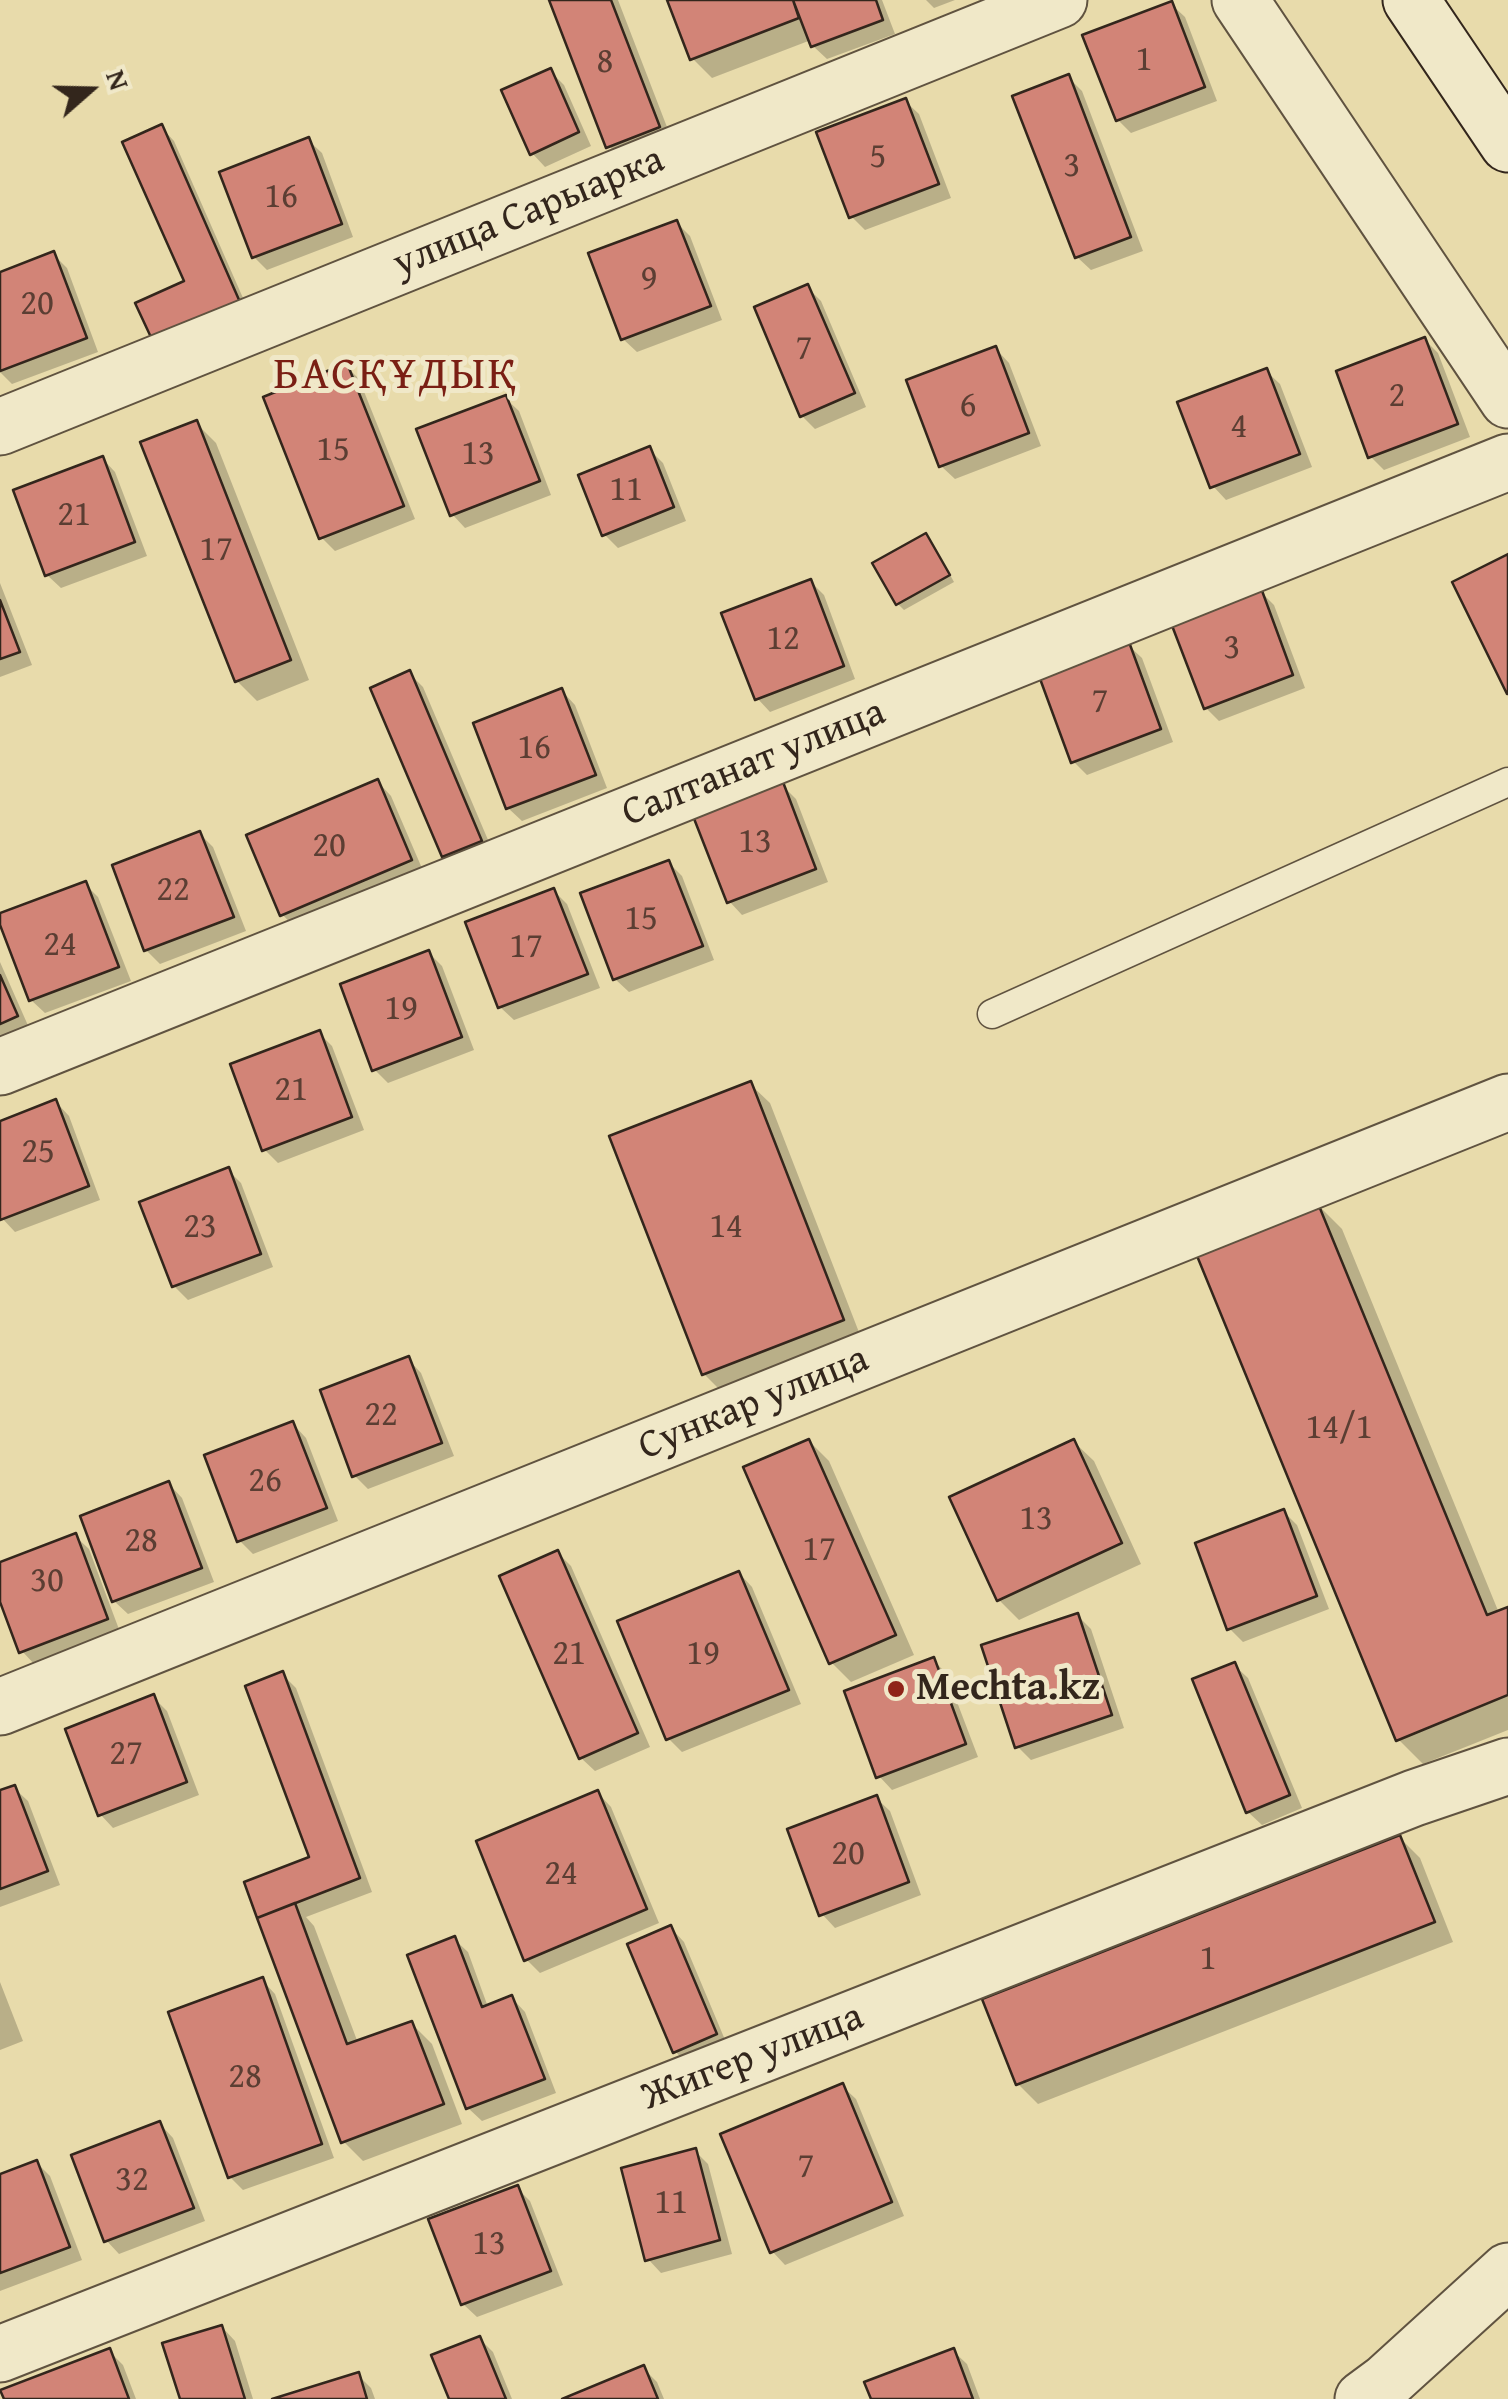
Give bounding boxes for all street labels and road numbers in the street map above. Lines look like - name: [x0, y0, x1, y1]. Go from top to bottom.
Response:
- street label: улица Сарыарка: [387, 137, 671, 289]
- street label: Салтанат улица: [615, 689, 893, 839]
- street label: Сункар улица: [632, 1336, 876, 1472]
- street label: Жигер улица: [635, 1994, 871, 2122]

